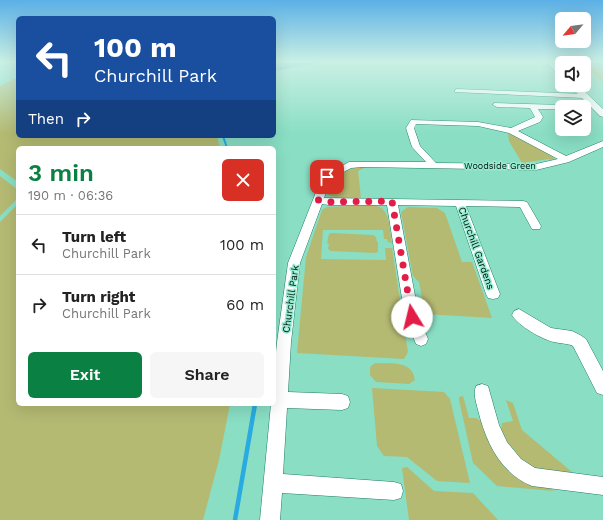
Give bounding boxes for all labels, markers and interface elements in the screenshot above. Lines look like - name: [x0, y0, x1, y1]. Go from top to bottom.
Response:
- north arrow: [555, 12, 591, 48]
- map controls: [555, 12, 591, 136]
- text: 100 m: [94, 31, 177, 64]
- icon: left: [28, 32, 80, 84]
- button: sound: [555, 56, 591, 92]
- text: Churchill Park: [94, 65, 217, 86]
- button: layers: [555, 100, 591, 136]
- icon: right: [72, 108, 94, 130]
- text: Then: [28, 110, 64, 128]
- text: 3 min: [28, 159, 94, 187]
- button: close: [222, 159, 264, 201]
- pin: [310, 160, 344, 194]
- street label: Woodside Green: [464, 161, 536, 171]
- icon: arrive: [316, 166, 338, 188]
- text: 190 m · 06:36: [28, 188, 113, 203]
- street label: Churchill Gardens: [456, 205, 497, 291]
- text: Turn left: [62, 228, 126, 246]
- icon: left: [28, 234, 50, 256]
- text: 100 m: [220, 236, 264, 254]
- text: Churchill Park: [62, 246, 151, 261]
- street label: Churchill Park: [280, 264, 301, 334]
- text: Turn right: [62, 288, 135, 306]
- icon: right: [28, 294, 50, 316]
- text: 60 m: [226, 296, 264, 314]
- position arrow: [391, 296, 433, 338]
- text: Churchill Park: [62, 306, 151, 321]
- button: Exit: [28, 352, 142, 398]
- button: Share: [150, 352, 264, 398]

